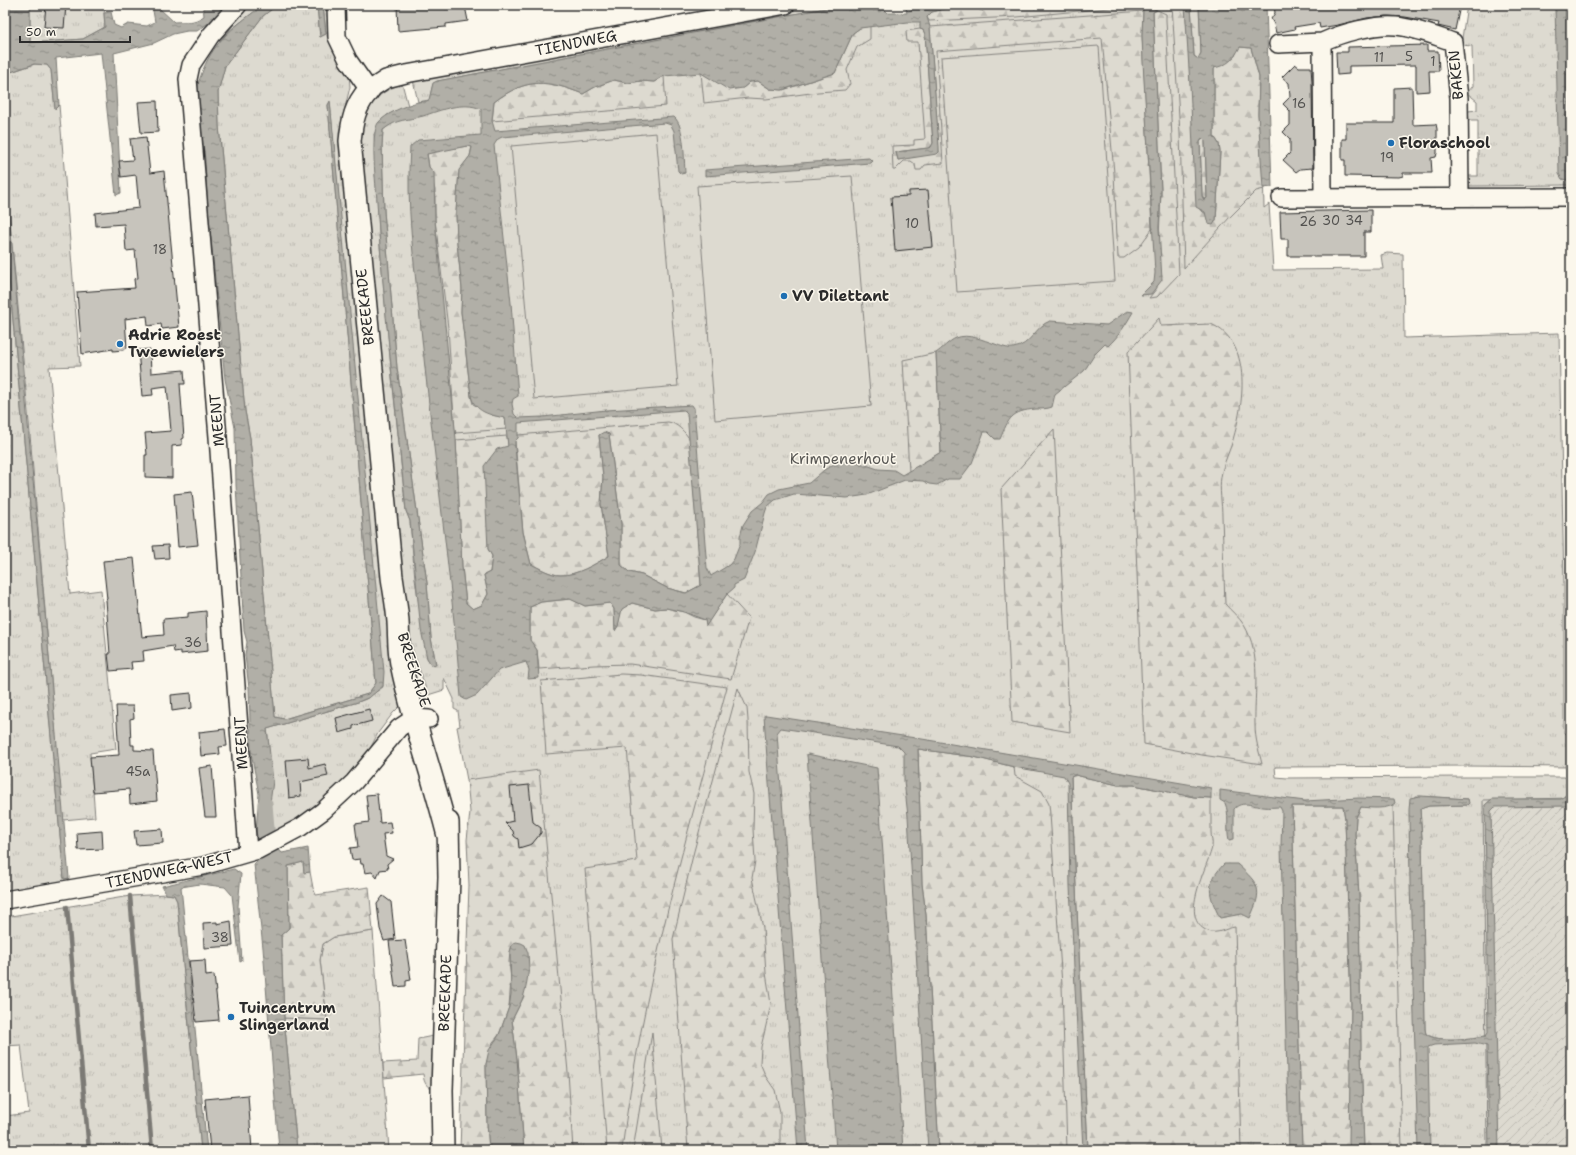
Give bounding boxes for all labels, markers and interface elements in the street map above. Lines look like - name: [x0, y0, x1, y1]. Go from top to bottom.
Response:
- scale bar: [20, 18, 130, 44]
- text: 50 m: [26, 24, 56, 40]
- street label: TIENDWEG: [533, 25, 619, 61]
- house number: 5: [1405, 48, 1413, 65]
- house number: 11: [1374, 49, 1384, 66]
- street label: BAKEN: [1444, 50, 1468, 100]
- house number: 1: [1430, 53, 1436, 70]
- house number: 16: [1292, 95, 1306, 112]
- place label: Floraschool: [1399, 133, 1490, 153]
- marker: Floraschool: [1386, 138, 1396, 148]
- house number: 19: [1380, 149, 1394, 166]
- house number: 30: [1322, 212, 1340, 229]
- house number: 34: [1345, 212, 1363, 229]
- house number: 26: [1299, 213, 1317, 230]
- house number: 10: [905, 215, 919, 232]
- house number: 18: [153, 241, 167, 258]
- street label: BREEKADE: [351, 268, 379, 346]
- place label: VV Dilettant: [792, 286, 889, 306]
- marker: VV Dilettant: [779, 291, 789, 301]
- place label: Adrie Roest Tweewielers: [128, 325, 224, 362]
- marker: Adrie Roest Tweewielers: [115, 339, 125, 349]
- street label: MEENT: [205, 393, 229, 447]
- park label: Krimpenerhout: [790, 449, 896, 469]
- street label: BREEKADE: [393, 630, 435, 710]
- house number: 36: [184, 634, 202, 651]
- street label: MEENT: [230, 716, 252, 770]
- house number: 45a: [126, 763, 150, 780]
- street label: TIENDWEG-WEST: [104, 847, 234, 893]
- house number: 38: [211, 929, 229, 946]
- street label: BREEKADE: [434, 954, 456, 1032]
- place label: Tuincentrum Slingerland: [239, 998, 336, 1035]
- marker: Tuincentrum Slingerland: [226, 1012, 236, 1022]

